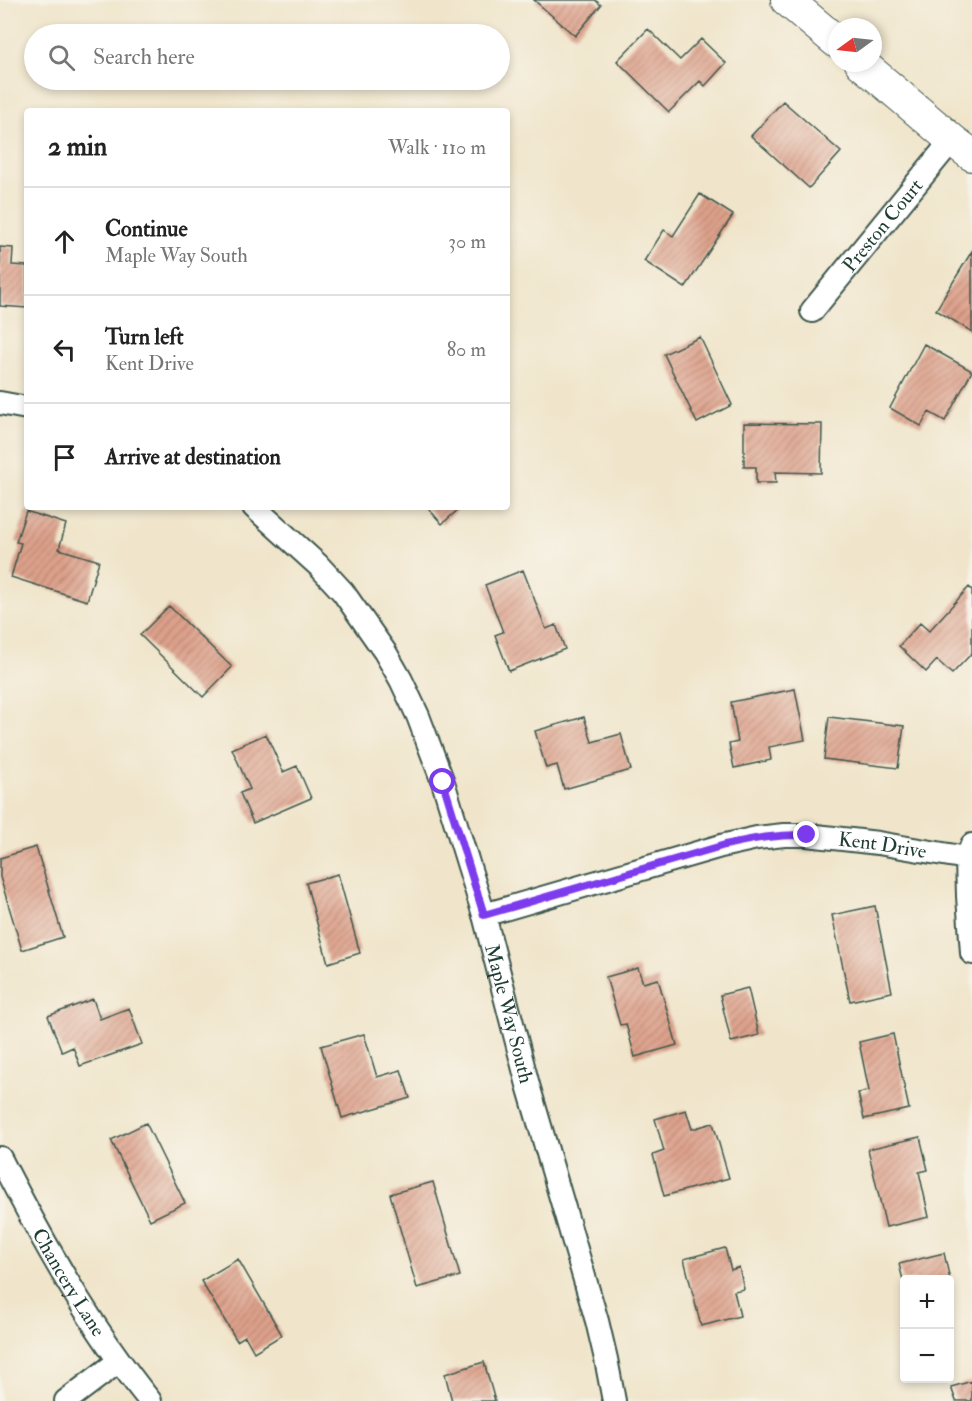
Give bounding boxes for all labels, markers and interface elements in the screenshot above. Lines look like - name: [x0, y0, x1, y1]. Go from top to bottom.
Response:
- north arrow: [828, 18, 882, 72]
- search box: [24, 24, 510, 90]
- icon: search: [45, 41, 78, 74]
- text: Search here: [93, 43, 195, 71]
- text: 2 min: [48, 131, 107, 163]
- text: Walk · 110 m: [388, 135, 486, 160]
- street label: Preston Court: [837, 173, 929, 277]
- text: Continue: [105, 215, 188, 243]
- icon: ahead: [48, 225, 81, 258]
- text: 30 m: [448, 229, 486, 254]
- text: Maple Way South: [105, 243, 248, 268]
- text: Turn left: [105, 323, 184, 351]
- icon: left: [48, 333, 81, 366]
- text: 80 m: [447, 337, 486, 362]
- text: Kent Drive: [105, 351, 194, 376]
- icon: arrive: [48, 441, 81, 474]
- text: Arrive at destination: [105, 443, 281, 471]
- route start: [429, 768, 455, 794]
- route end: [793, 821, 819, 847]
- street label: Kent Drive: [837, 827, 928, 864]
- street label: Maple Way South: [479, 941, 539, 1086]
- street label: Chancery Lane: [26, 1224, 111, 1341]
- map controls: [900, 1275, 954, 1383]
- button: +: [900, 1275, 954, 1329]
- button: −: [900, 1329, 954, 1383]

